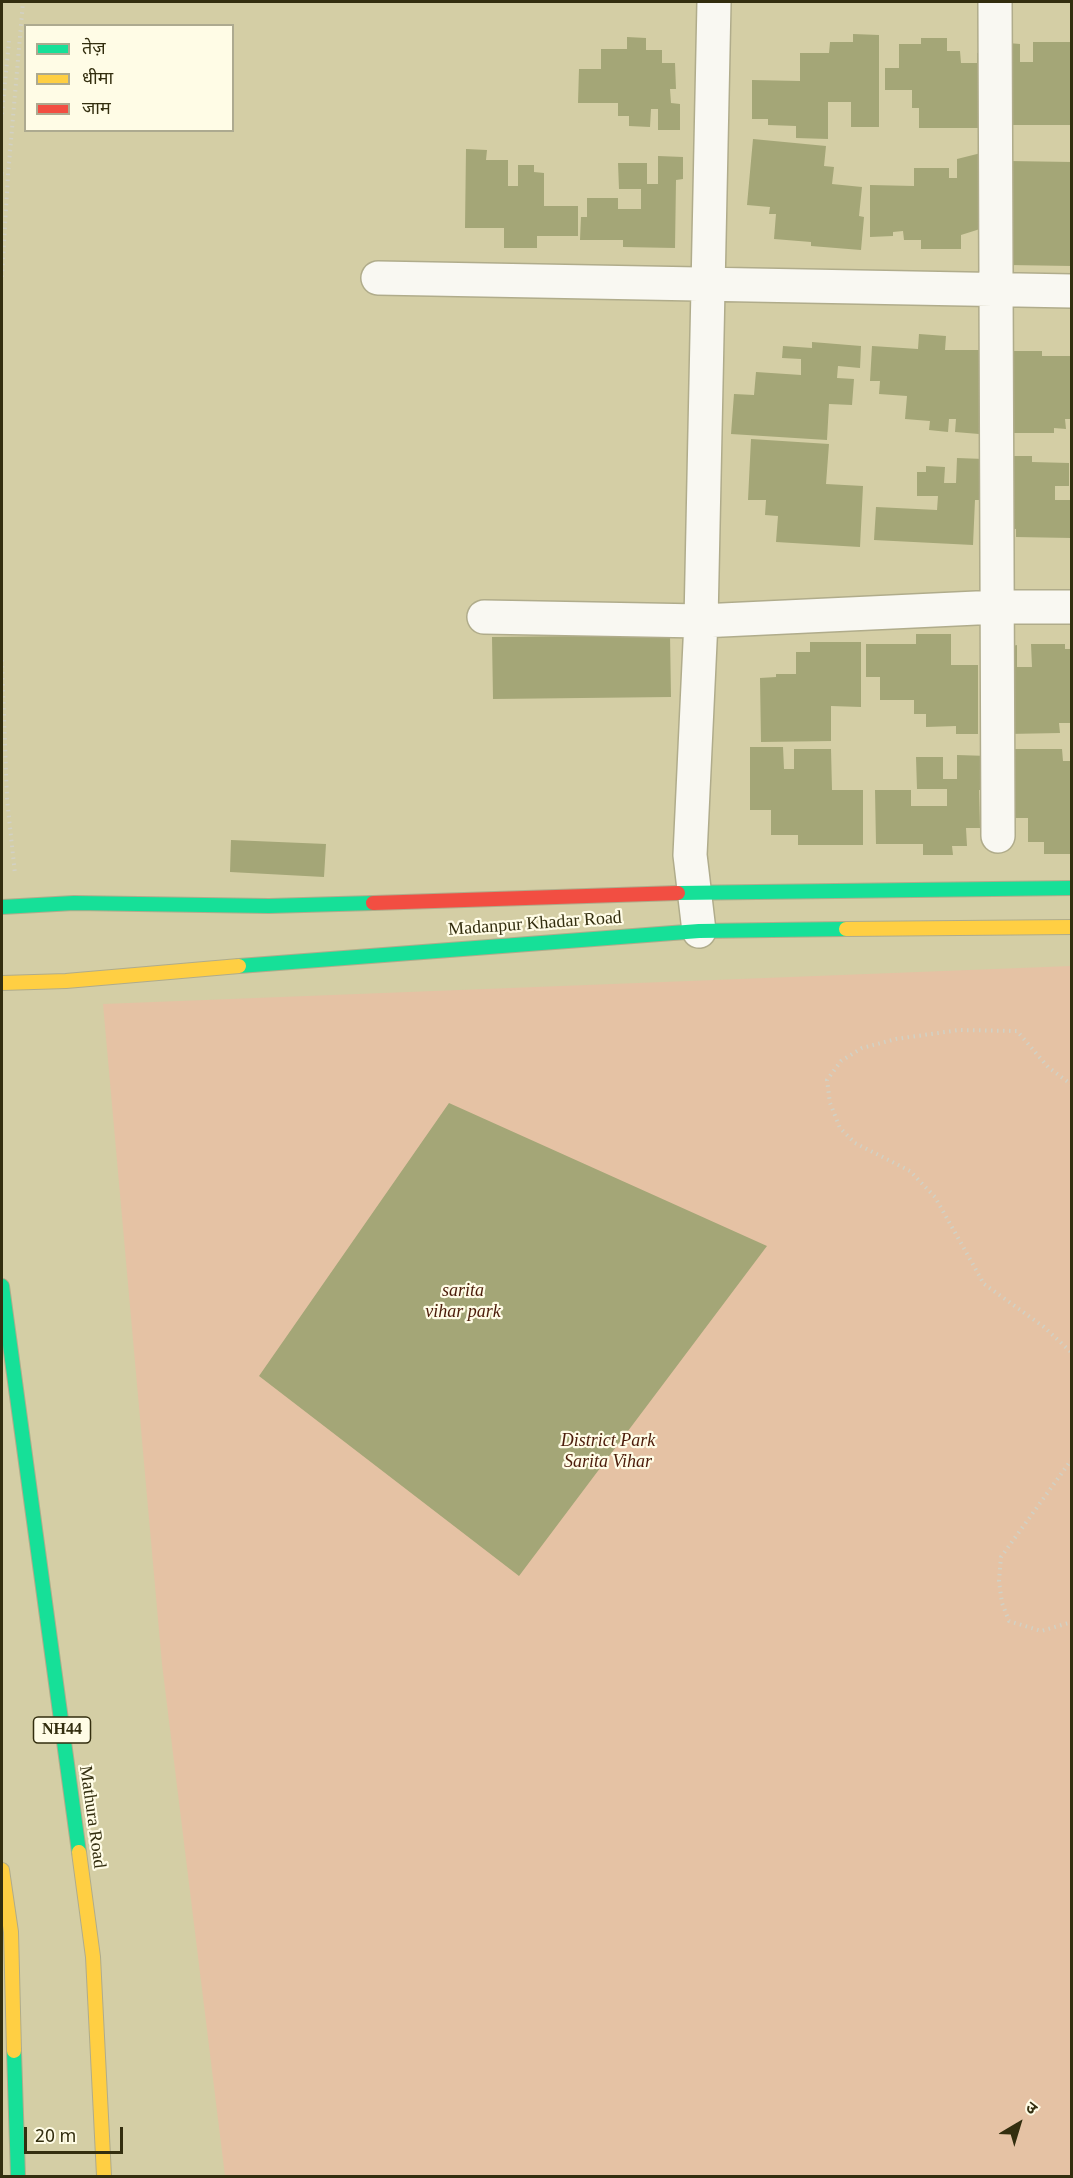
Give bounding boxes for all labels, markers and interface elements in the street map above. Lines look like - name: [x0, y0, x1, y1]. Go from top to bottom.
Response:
- legend: [24, 24, 234, 132]
- text: तेज़: [82, 38, 106, 61]
- text: धीमा: [82, 68, 113, 91]
- text: जाम: [82, 98, 111, 121]
- street label: Madanpur Khadar Road: [434, 906, 636, 942]
- park label: sarita vihar park: [420, 1280, 506, 1322]
- park label: District Park Sarita Vihar: [557, 1430, 659, 1472]
- road number: NH44: [34, 1717, 90, 1743]
- street label: Mathura Road: [73, 1756, 111, 1878]
- north arrow: [989, 2094, 1049, 2154]
- text: उ: [1020, 2098, 1041, 2121]
- scale bar: [27, 2115, 126, 2153]
- text: 20 m: [35, 2126, 76, 2149]

